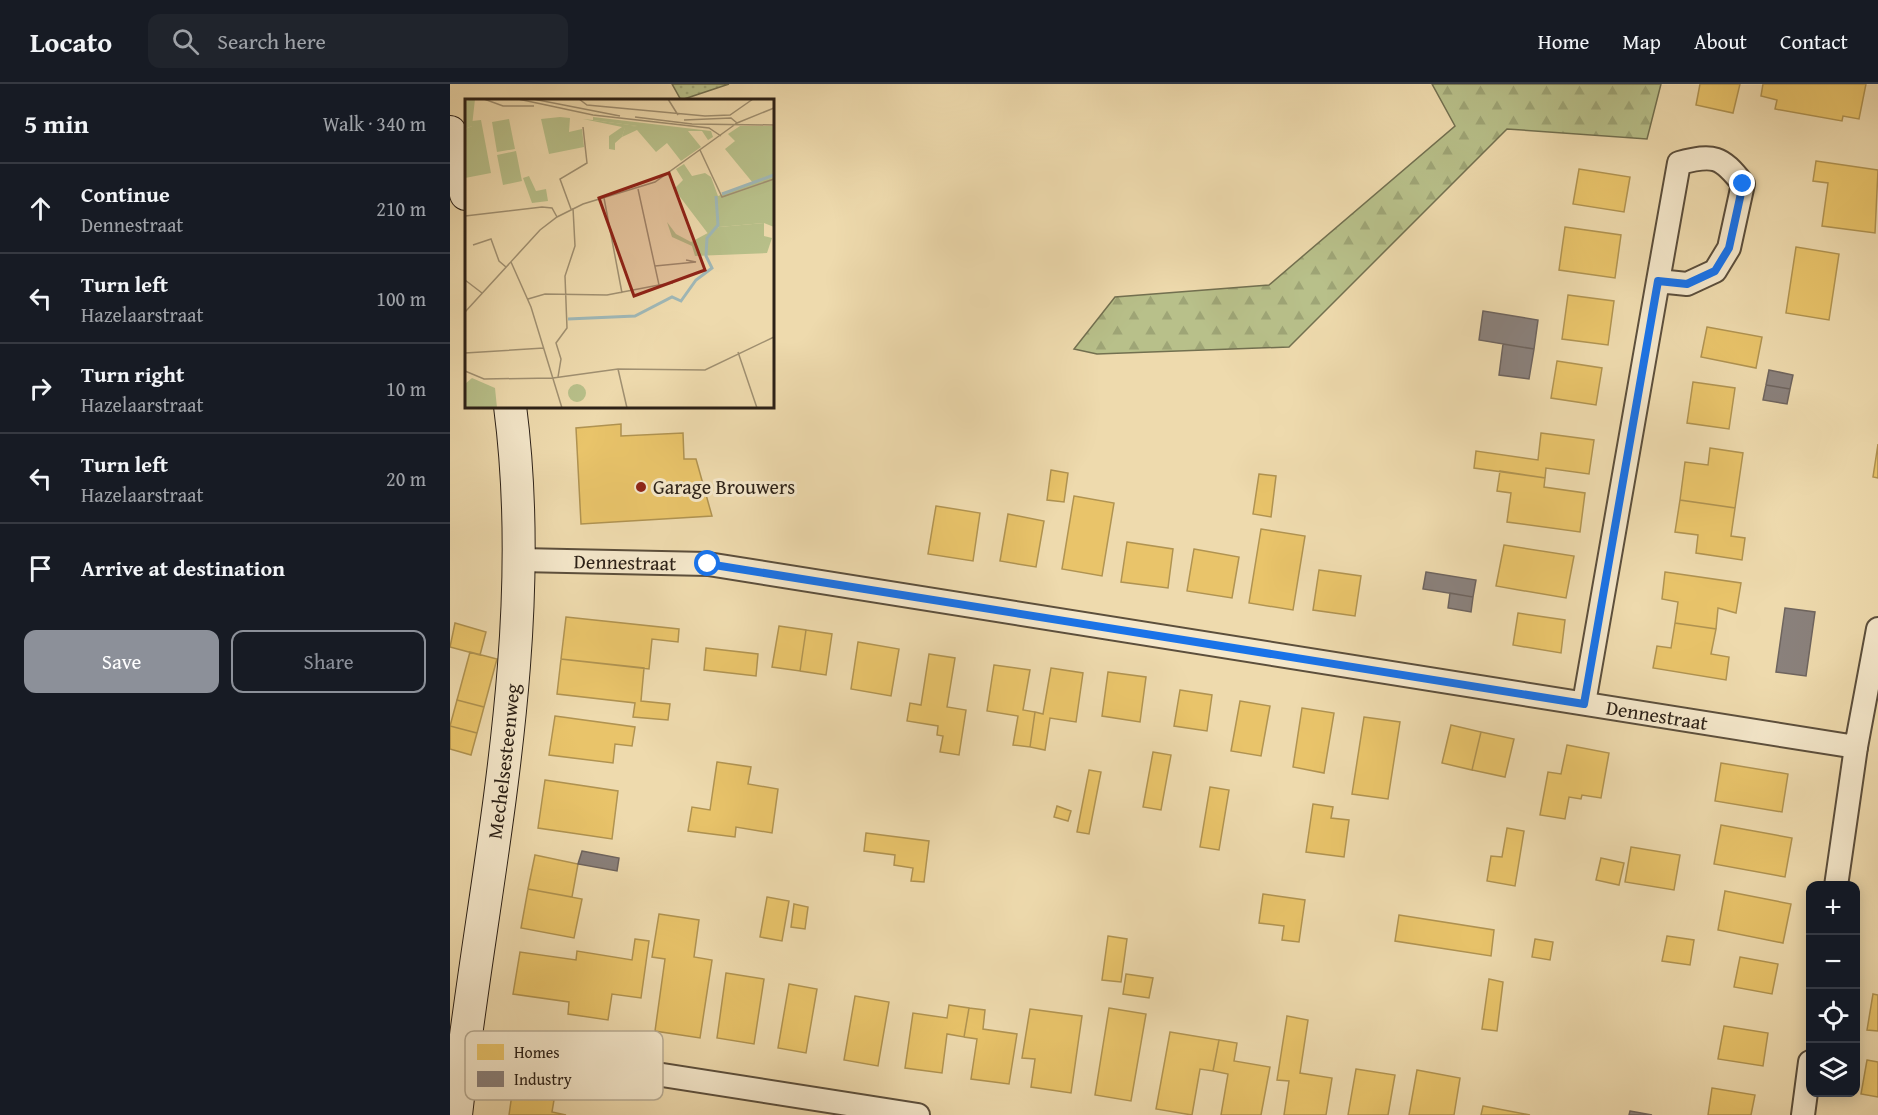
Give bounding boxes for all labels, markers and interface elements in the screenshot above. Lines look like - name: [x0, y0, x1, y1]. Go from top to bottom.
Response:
- search box: [148, 14, 568, 68]
- text: Locato: [30, 21, 112, 62]
- icon: search: [169, 25, 202, 58]
- text: Search here: [217, 25, 326, 57]
- text: Home: [1538, 26, 1589, 57]
- text: Map: [1622, 26, 1661, 57]
- text: About: [1694, 26, 1747, 57]
- text: Contact: [1780, 26, 1848, 57]
- inset map: [465, 99, 774, 408]
- text: 5 min: [24, 104, 89, 143]
- text: Walk · 340 m: [323, 109, 426, 138]
- route end: [1729, 170, 1755, 196]
- text: Continue: [81, 178, 170, 210]
- icon: ahead: [24, 192, 57, 225]
- text: 210 m: [376, 194, 426, 223]
- text: Dennestraat: [81, 210, 183, 239]
- text: Turn left: [81, 268, 168, 300]
- icon: left: [24, 282, 57, 315]
- text: 100 m: [376, 284, 426, 313]
- text: Hazelaarstraat: [81, 300, 204, 329]
- text: Turn right: [81, 358, 184, 390]
- icon: right: [24, 372, 57, 405]
- text: 10 m: [386, 374, 426, 403]
- text: Hazelaarstraat: [81, 390, 204, 419]
- text: Turn left: [81, 448, 168, 480]
- icon: left: [24, 462, 57, 495]
- text: 20 m: [386, 464, 426, 493]
- place label: Garage Brouwers: [653, 472, 795, 501]
- text: Hazelaarstraat: [81, 480, 204, 509]
- marker: Garage Brouwers: [634, 480, 648, 494]
- street label: Dennestraat: [573, 546, 677, 577]
- route start: [694, 550, 720, 576]
- icon: arrive: [24, 552, 57, 585]
- text: Arrive at destination: [81, 552, 285, 584]
- button: Save: [24, 630, 219, 693]
- button: Share: [231, 630, 426, 693]
- street label: Mechelsesteenweg: [479, 682, 526, 841]
- street label: Dennestraat: [1604, 692, 1710, 737]
- map controls: [1806, 881, 1860, 1097]
- button: +: [1806, 881, 1860, 935]
- button: −: [1806, 935, 1860, 989]
- button: locate: [1806, 989, 1860, 1043]
- legend: [465, 1031, 663, 1100]
- text: Homes: [514, 1040, 560, 1064]
- button: layers: [1806, 1043, 1860, 1097]
- text: Industry: [514, 1067, 572, 1091]

